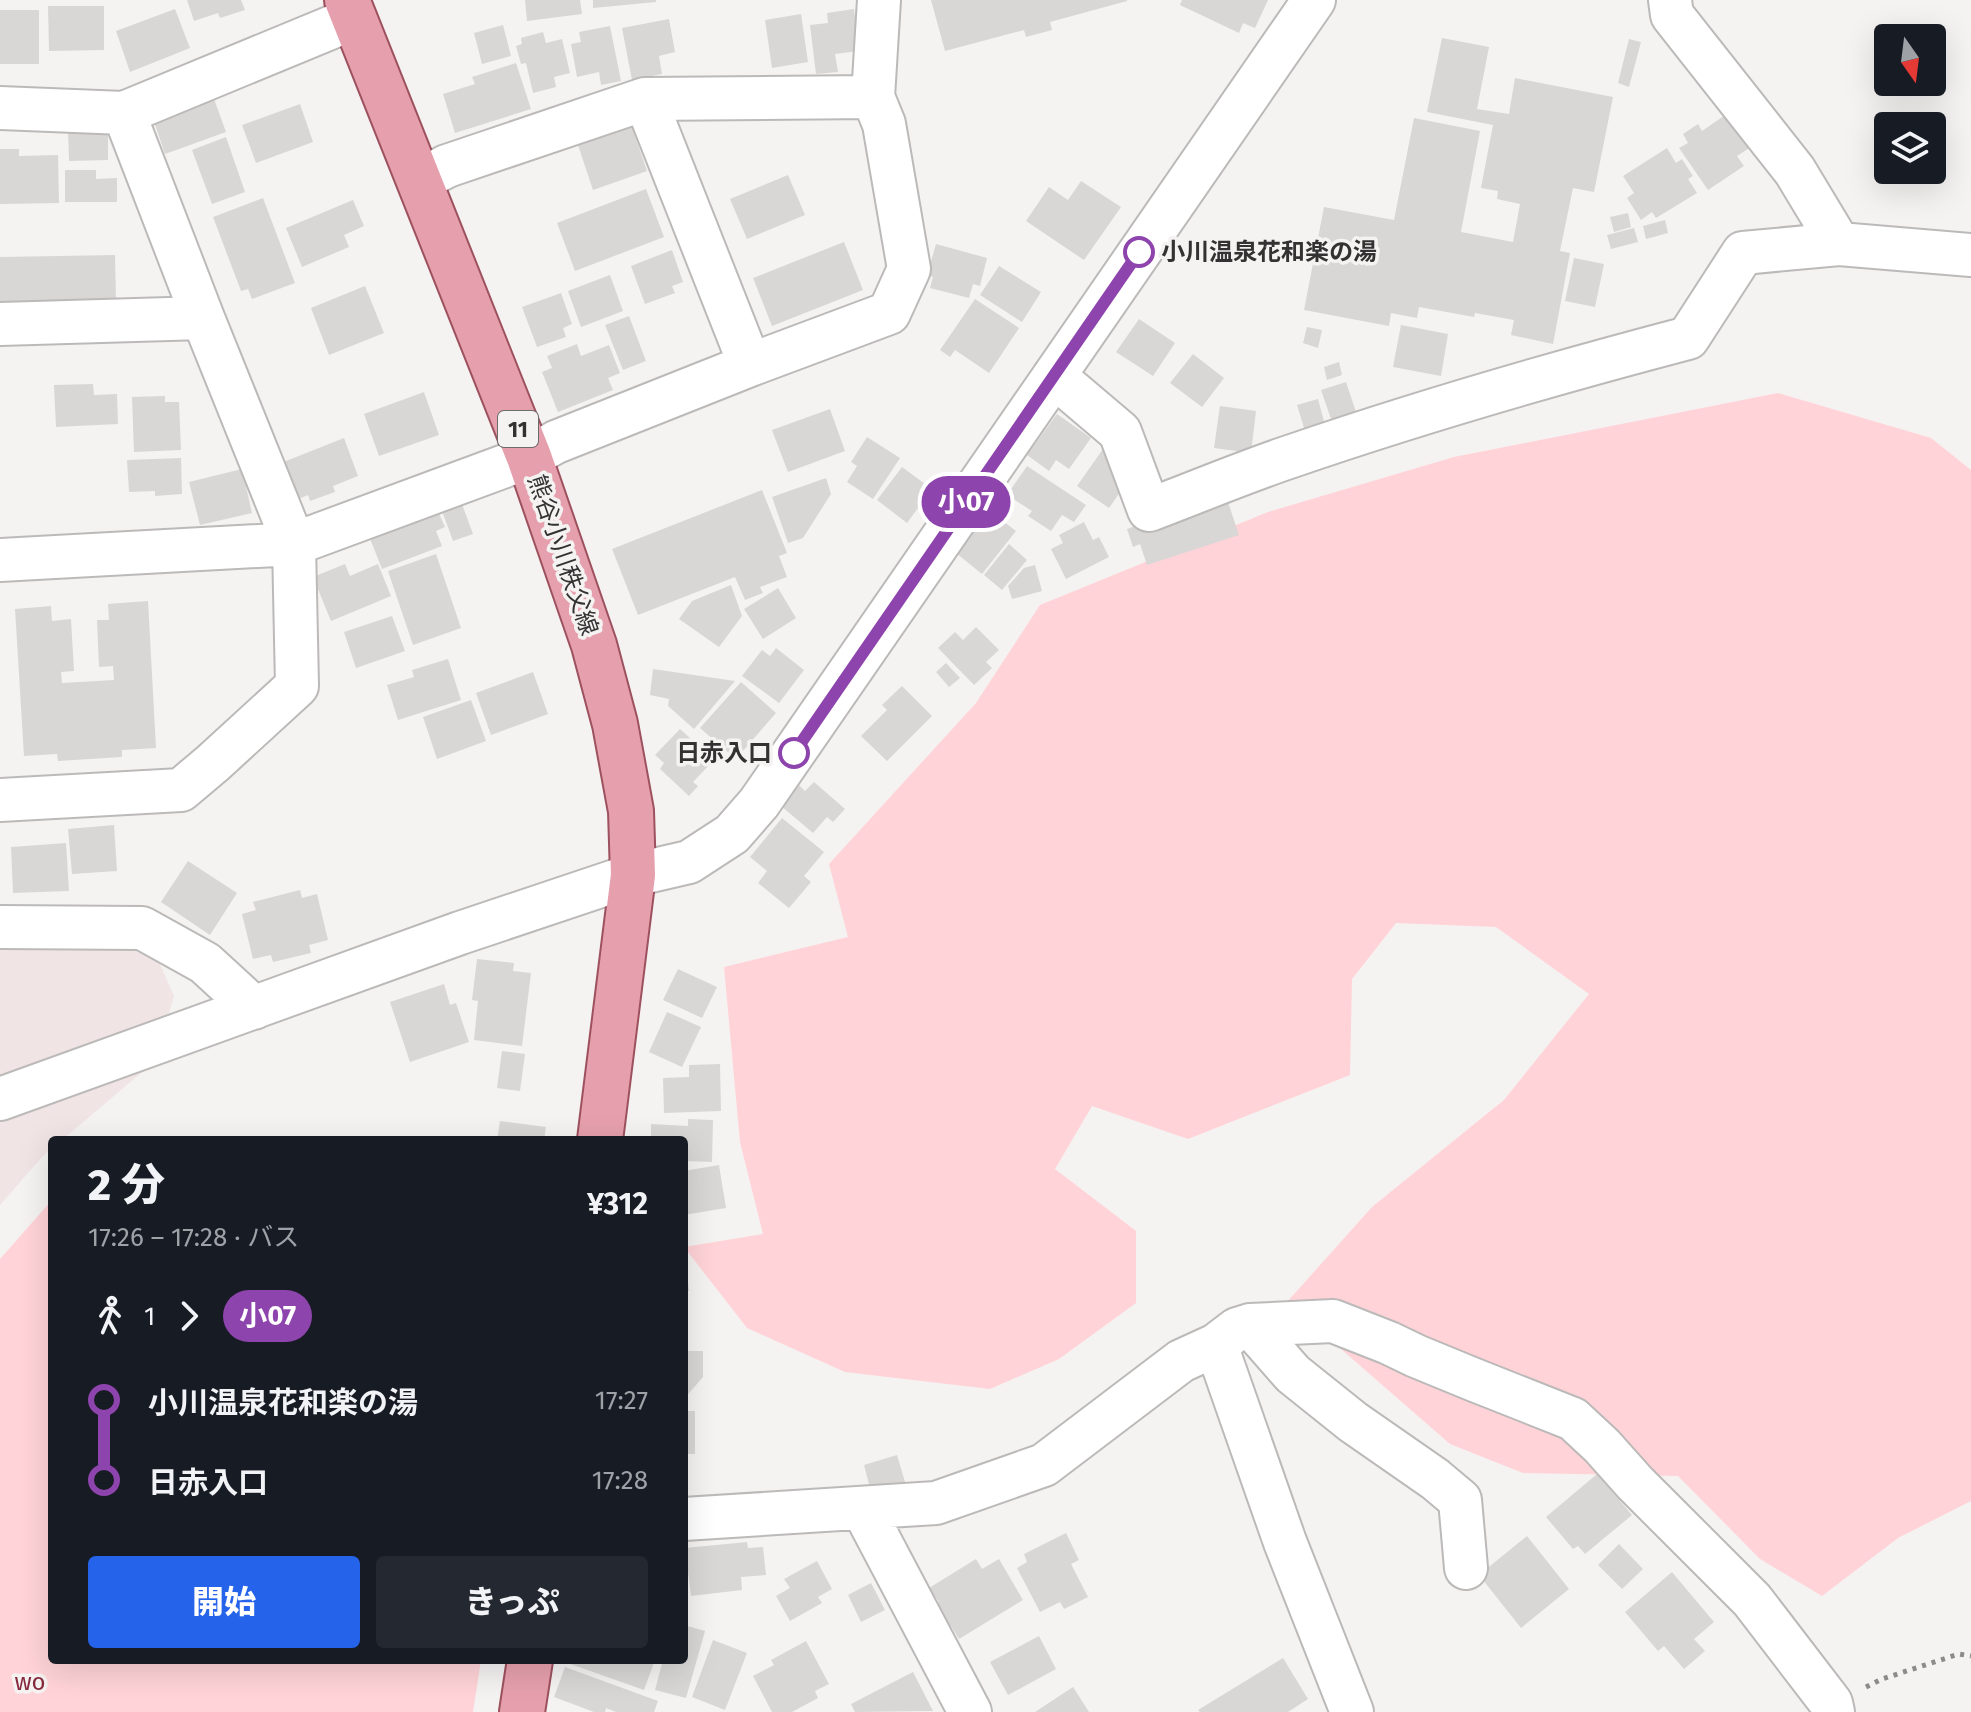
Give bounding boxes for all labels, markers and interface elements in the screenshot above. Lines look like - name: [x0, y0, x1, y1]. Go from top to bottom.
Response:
- north arrow: [1874, 24, 1946, 96]
- map controls: [1874, 24, 1946, 184]
- button: layers: [1874, 112, 1946, 184]
- marker: 小川温泉花和楽の湯: [1124, 237, 1154, 267]
- place label: 小川温泉花和楽の湯: [1161, 238, 1377, 266]
- road number: 11: [498, 411, 538, 447]
- street label: 熊谷小川秩父線: [522, 471, 604, 639]
- line badge: 小07: [920, 476, 1012, 528]
- text: 小07: [938, 485, 994, 518]
- marker: 日赤入口: [779, 738, 809, 768]
- place label: 日赤入口: [676, 739, 772, 767]
- text: 2 分: [88, 1159, 165, 1212]
- text: ¥312: [587, 1186, 648, 1222]
- text: 17:26 – 17:28 · バス: [88, 1222, 299, 1253]
- icon: walk: [88, 1294, 132, 1338]
- icon: forward: [167, 1294, 211, 1338]
- text: 小07: [239, 1299, 296, 1332]
- text: 1: [144, 1301, 155, 1332]
- text: 小川温泉花和楽の湯: [148, 1385, 418, 1421]
- text: 17:27: [595, 1385, 648, 1416]
- text: 日赤入口: [148, 1465, 268, 1501]
- text: 17:28: [592, 1465, 648, 1496]
- button: 開始: [88, 1556, 360, 1648]
- button: きっぷ: [376, 1556, 648, 1648]
- park label: wo: [14, 1668, 46, 1696]

